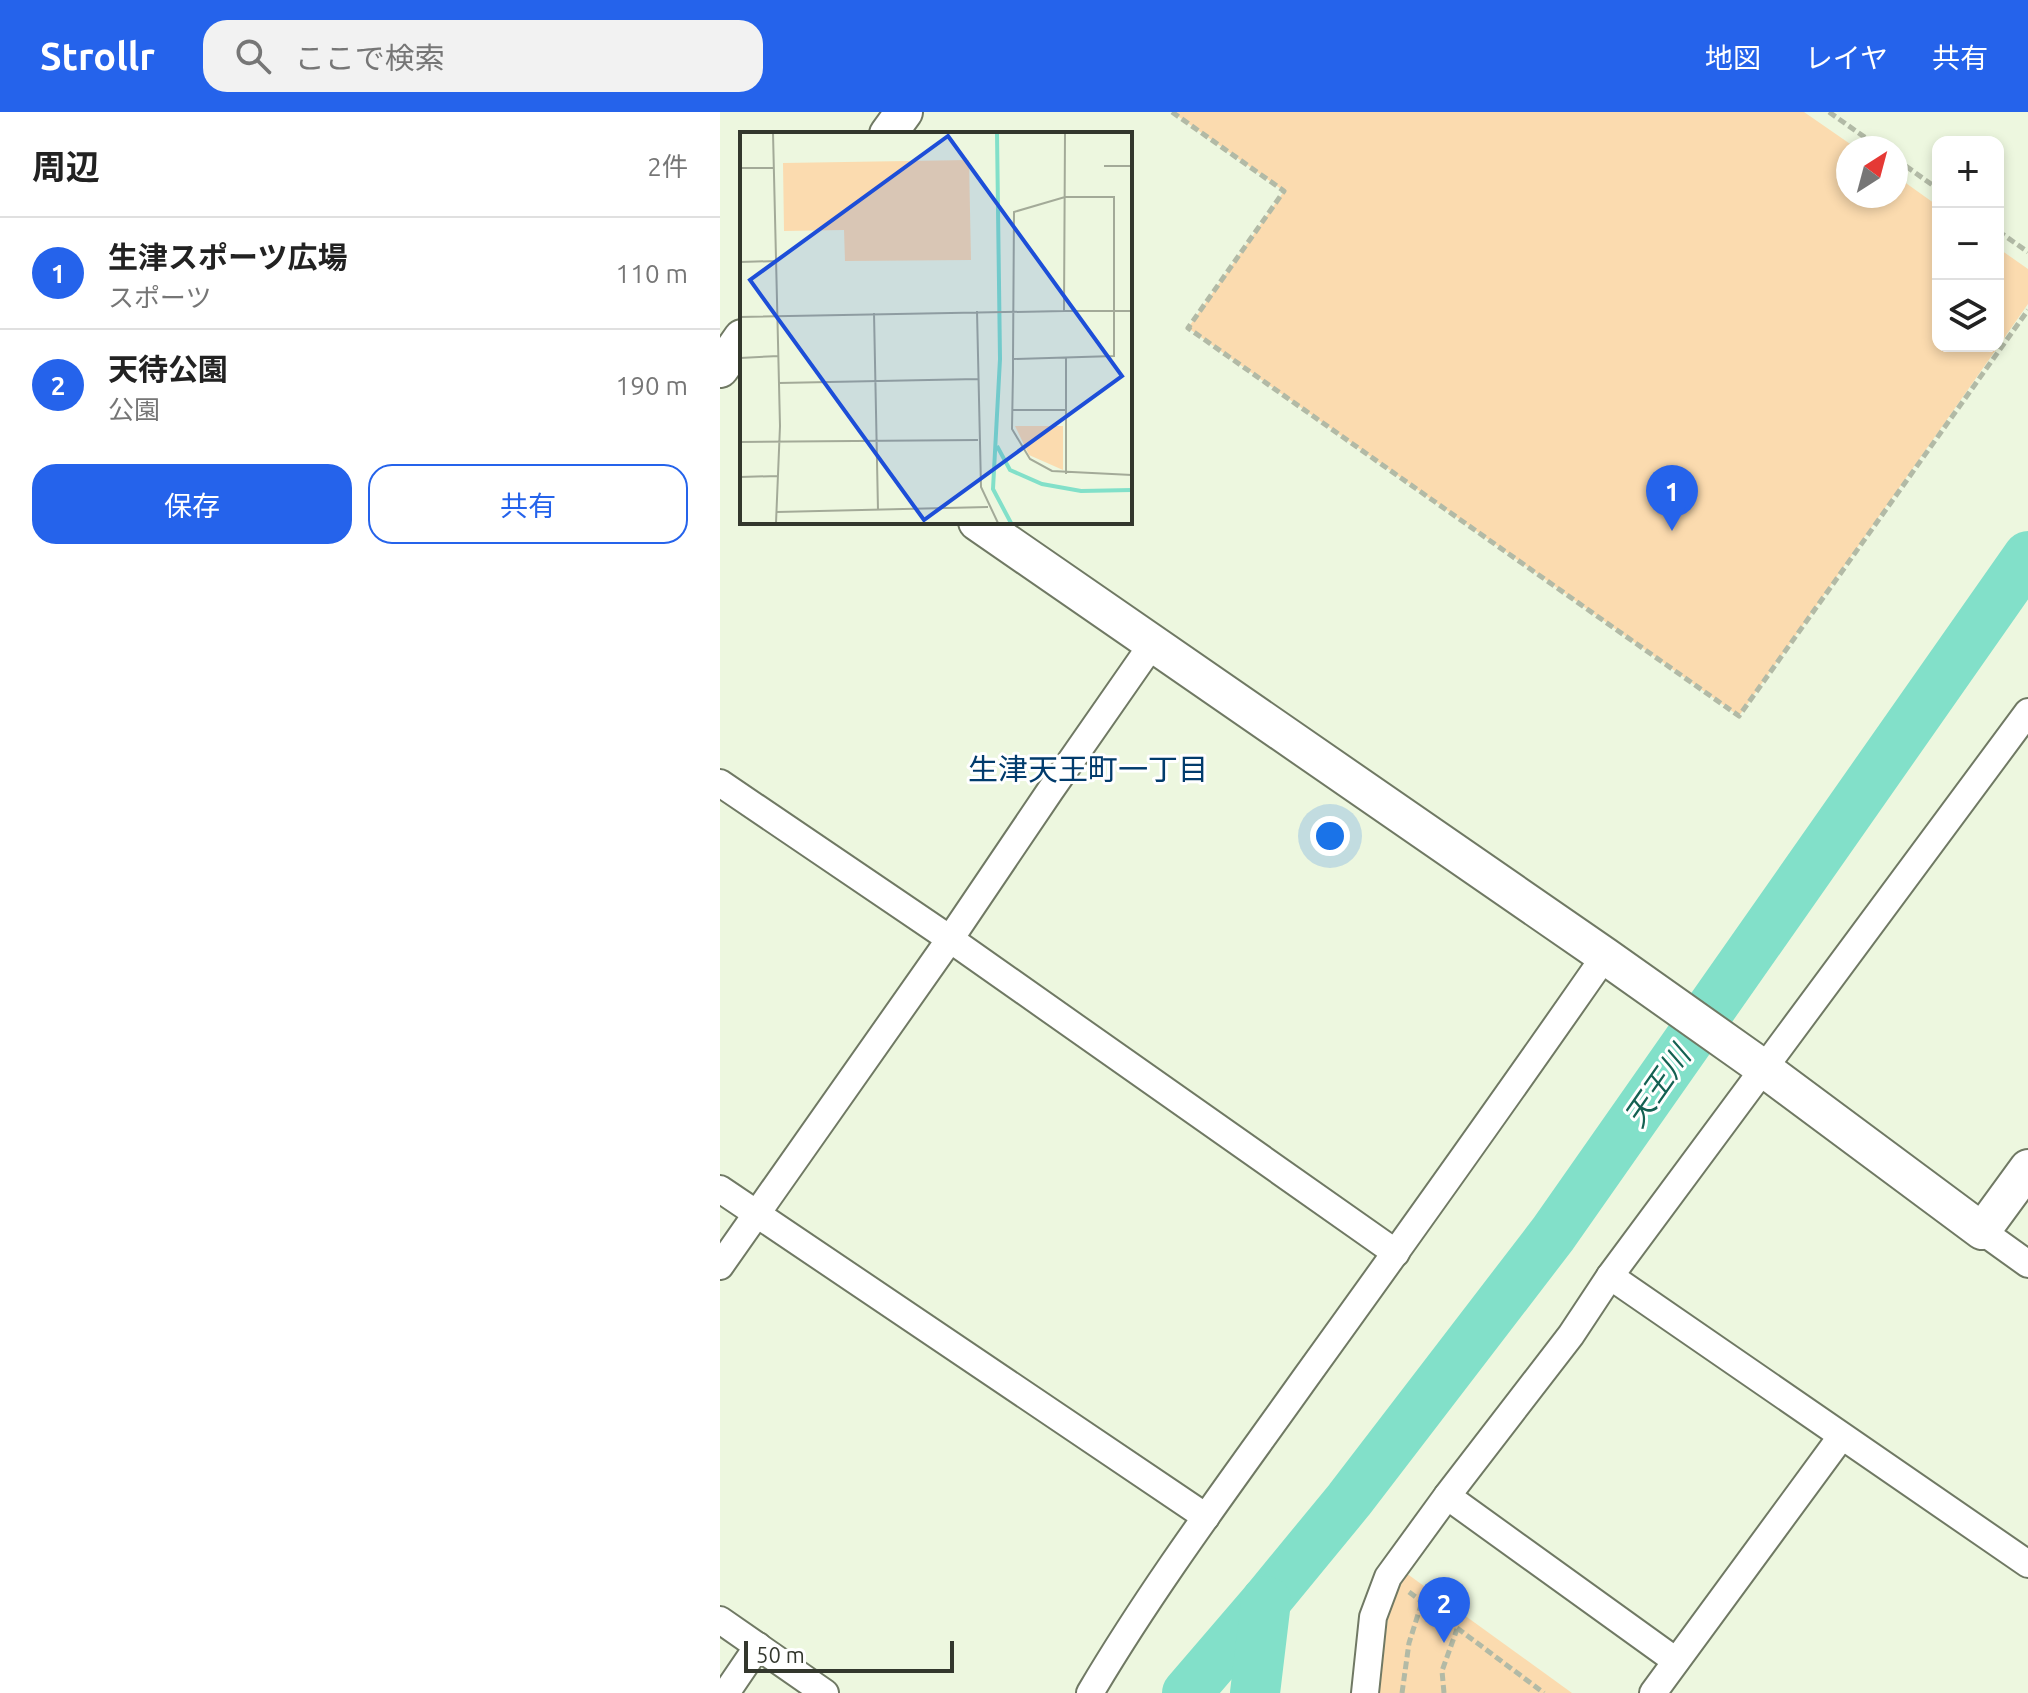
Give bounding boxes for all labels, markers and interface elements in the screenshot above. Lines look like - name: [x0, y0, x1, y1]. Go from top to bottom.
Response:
- search box: [203, 20, 763, 92]
- icon: search: [231, 34, 275, 78]
- text: Strollr: [40, 35, 155, 77]
- text: ここで検索: [295, 41, 445, 75]
- text: 地図: [1705, 42, 1761, 73]
- text: レイヤ: [1805, 42, 1888, 73]
- text: 共有: [1932, 42, 1988, 73]
- inset map: [740, 132, 1132, 524]
- north arrow: [1836, 136, 1908, 208]
- map controls: [1932, 136, 2004, 352]
- button: +: [1932, 136, 2004, 208]
- text: 周辺: [32, 147, 100, 185]
- text: 2件: [647, 152, 688, 181]
- button: −: [1932, 208, 2004, 280]
- text: 生津スポーツ広場: [108, 240, 347, 274]
- text: 1: [51, 259, 65, 288]
- text: 110 m: [616, 259, 688, 288]
- button: layers: [1932, 280, 2004, 352]
- text: スポーツ: [108, 283, 211, 312]
- text: 天待公園: [108, 352, 228, 386]
- text: 2: [51, 371, 65, 400]
- text: 190 m: [616, 371, 688, 400]
- text: 公園: [108, 395, 160, 424]
- button: 保存: [32, 464, 352, 544]
- button: 共有: [368, 464, 688, 544]
- pin: 1: [1646, 465, 1698, 531]
- district label: 生津天王町一丁目: [968, 752, 1208, 786]
- your location: [1310, 816, 1350, 856]
- water label: 天王川: [1617, 1037, 1698, 1133]
- pin: 2: [1418, 1577, 1470, 1643]
- scale bar: [744, 1637, 954, 1673]
- text: 50 m: [756, 1642, 805, 1667]

